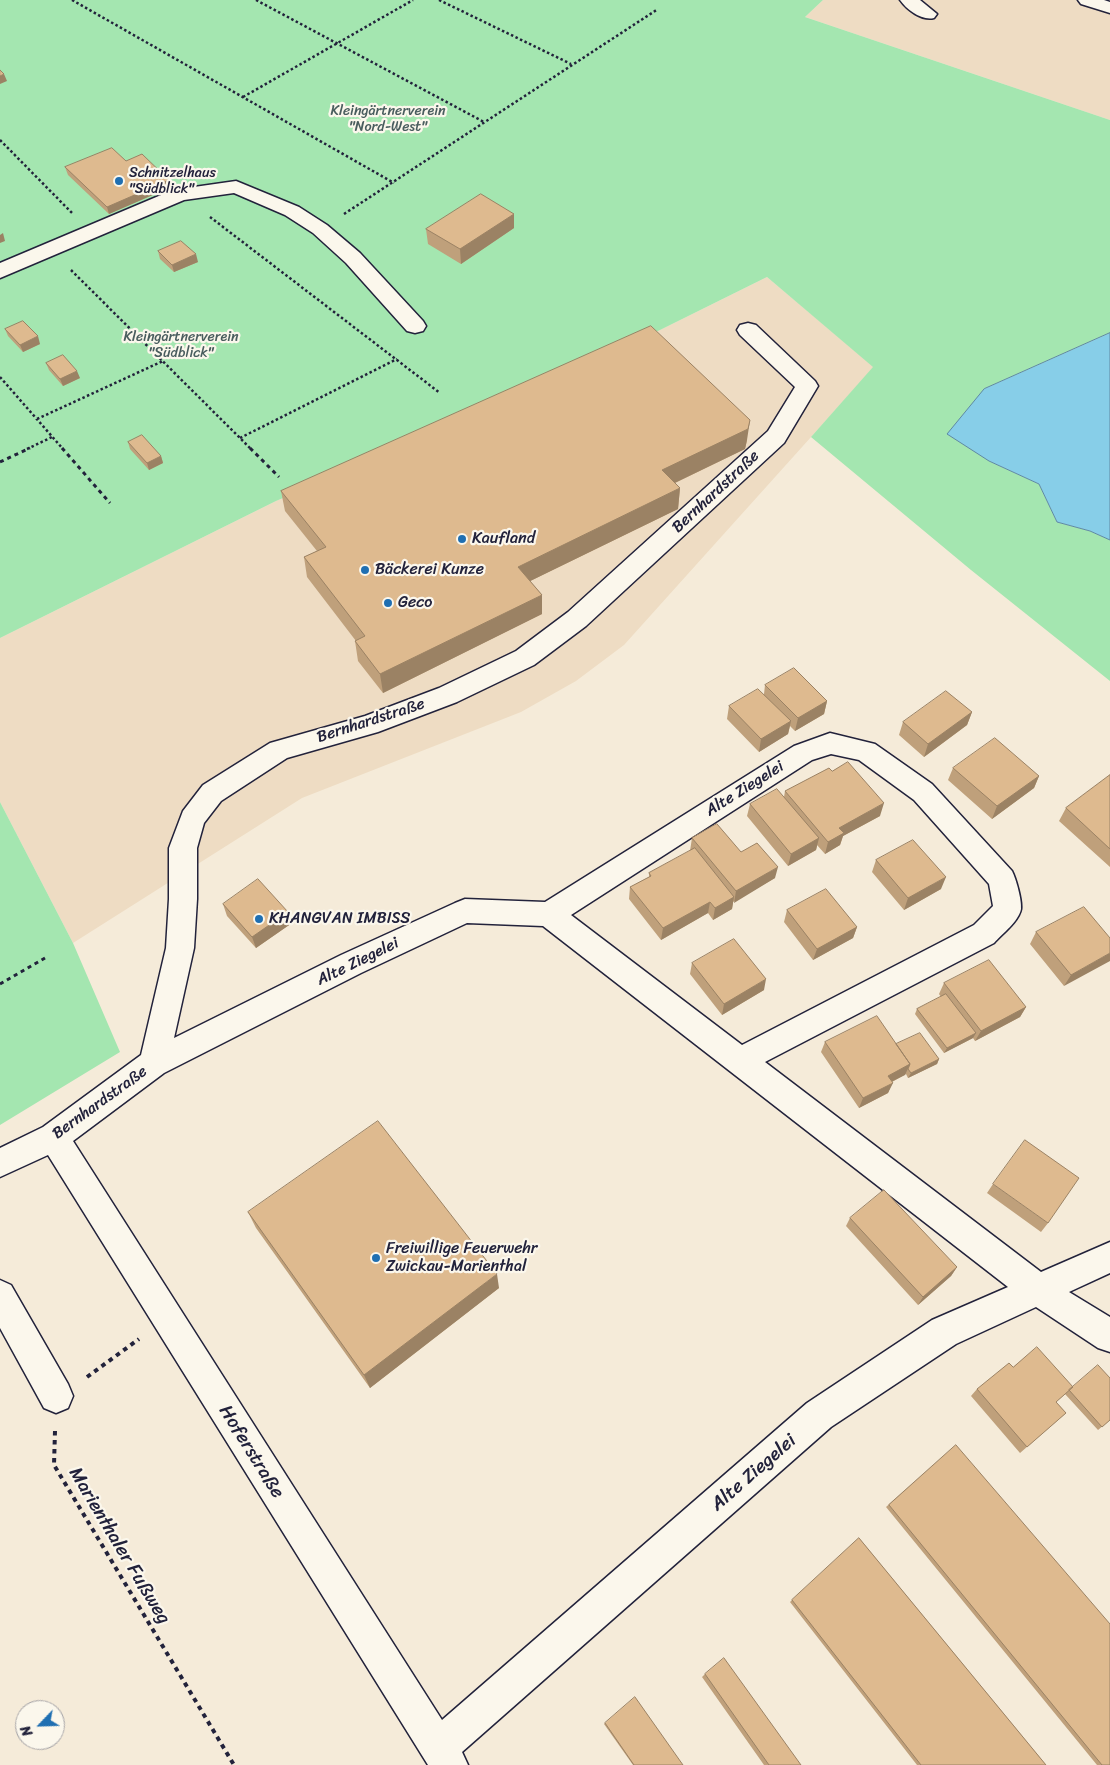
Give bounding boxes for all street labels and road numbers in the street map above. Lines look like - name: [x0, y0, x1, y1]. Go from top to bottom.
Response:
- street label: Bernhardstraße: [668, 447, 764, 537]
- street label: Bernhardstraße: [315, 695, 427, 747]
- street label: Alte Ziegelei: [702, 757, 788, 821]
- street label: Alte Ziegelei: [314, 934, 402, 990]
- street label: Bernhardstraße: [49, 1062, 151, 1144]
- street label: Hoferstraße: [213, 1401, 289, 1503]
- street label: Alte Ziegelei: [707, 1430, 801, 1516]
- street label: Marienthaler Fußweg: [63, 1464, 175, 1628]

